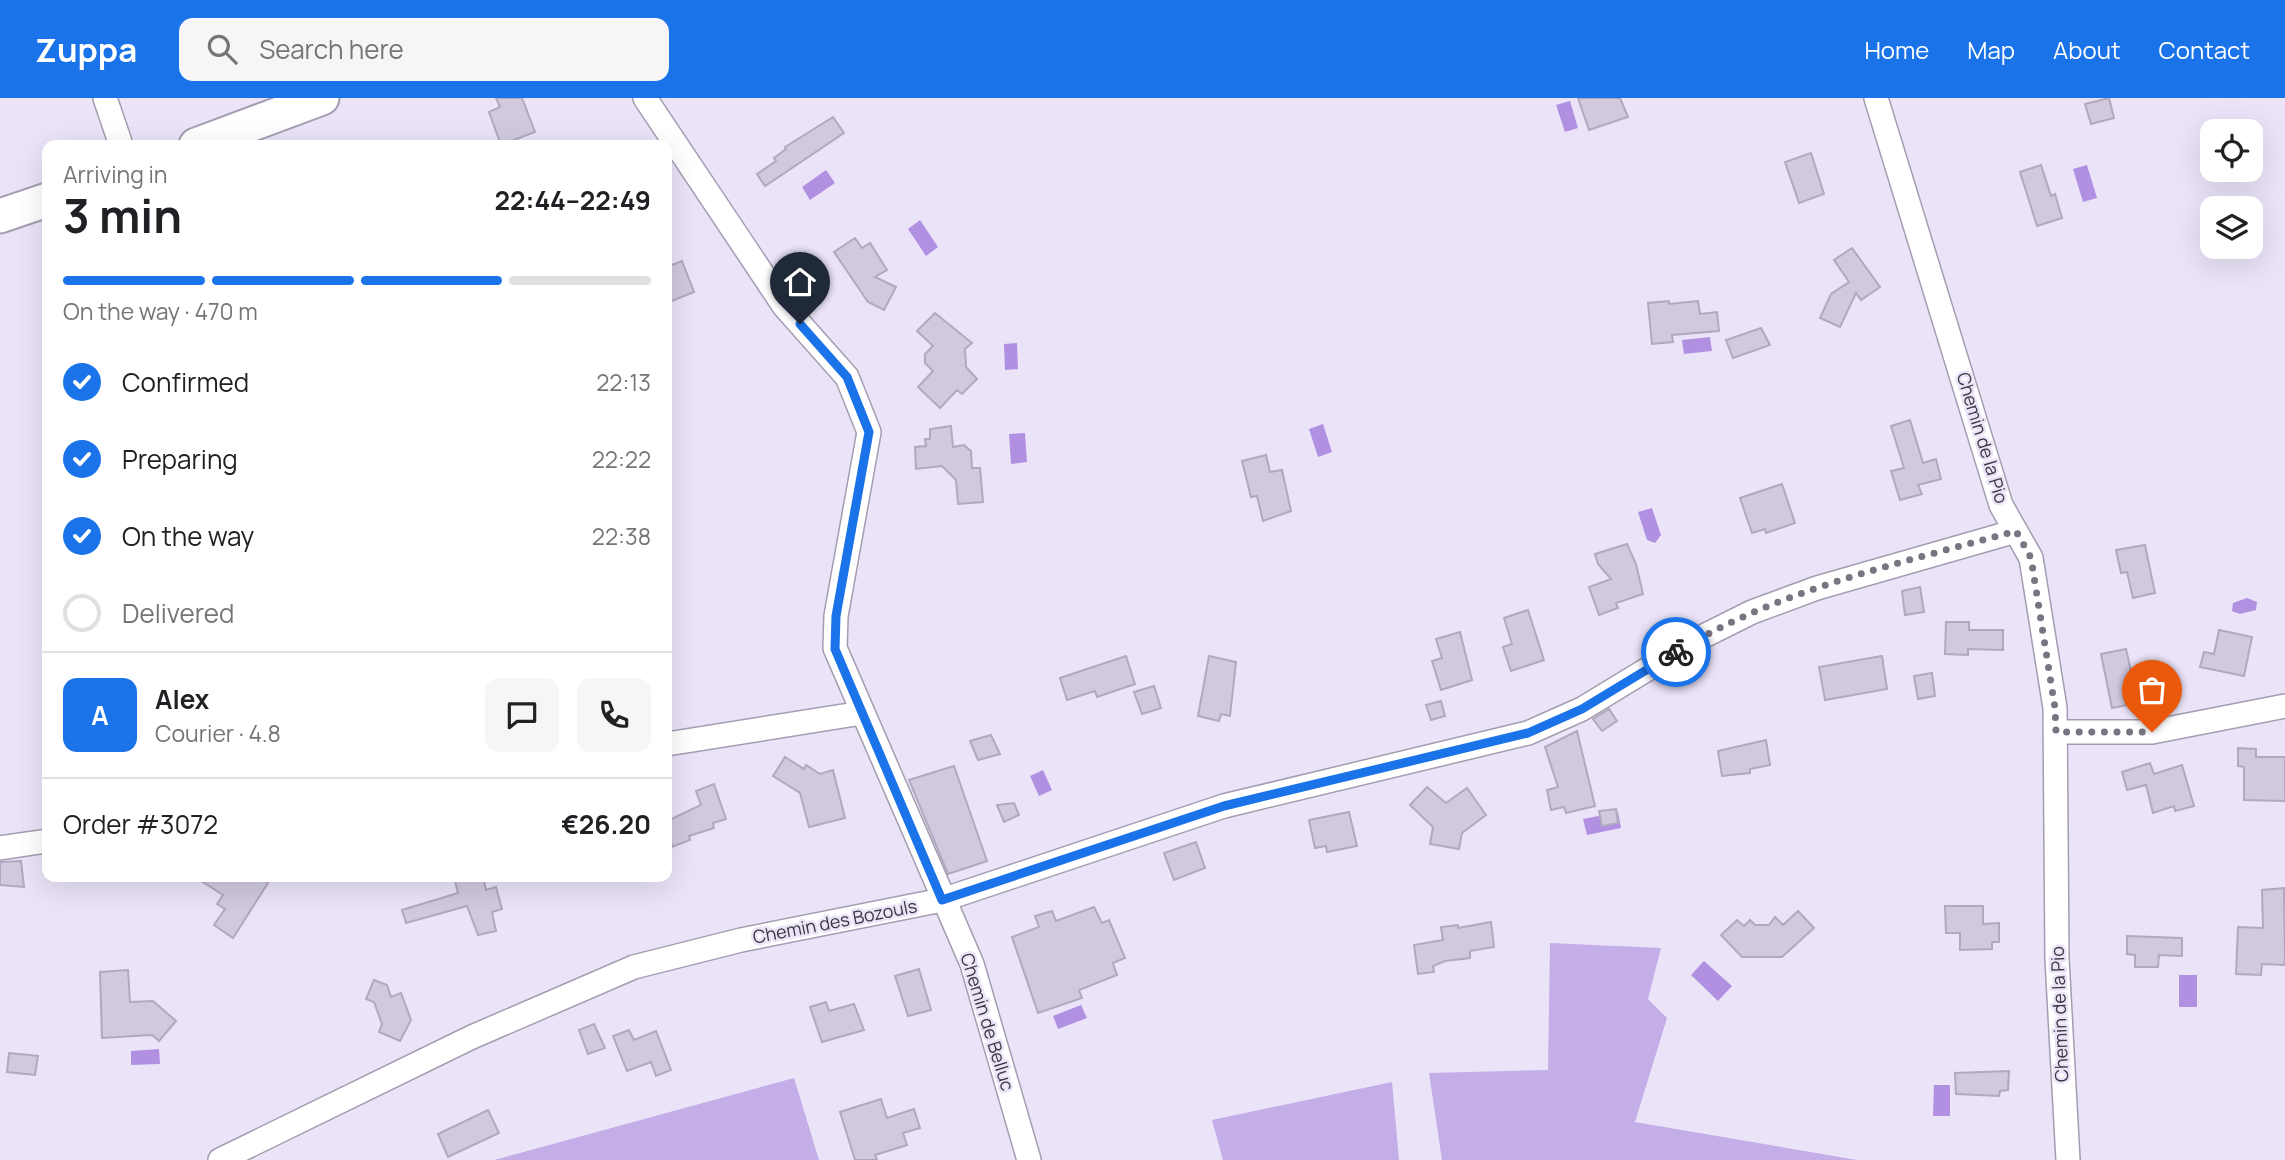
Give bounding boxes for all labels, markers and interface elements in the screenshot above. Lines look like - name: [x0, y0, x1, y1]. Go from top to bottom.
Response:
- search box: [179, 18, 669, 81]
- text: Zuppa: [35, 27, 137, 72]
- icon: search: [203, 30, 241, 68]
- text: Search here: [259, 31, 404, 67]
- text: Home: [1864, 33, 1929, 66]
- text: Map: [1967, 33, 2015, 66]
- text: About: [2053, 33, 2121, 66]
- text: Contact: [2159, 33, 2250, 66]
- map controls: [2200, 119, 2263, 259]
- button: locate: [2200, 119, 2263, 182]
- text: Arriving in: [63, 158, 168, 190]
- text: 22:44–22:49: [495, 182, 651, 218]
- text: 3 min: [63, 184, 182, 247]
- button: layers: [2200, 196, 2263, 259]
- pin: [770, 252, 830, 324]
- icon: home: [781, 263, 819, 301]
- text: On the way · 470 m: [63, 295, 258, 327]
- icon: check: [63, 363, 101, 401]
- text: Confirmed: [122, 364, 249, 400]
- text: 22:13: [596, 366, 651, 398]
- street label: Chemin de la Pio: [1952, 369, 2014, 506]
- icon: check: [63, 440, 101, 478]
- text: Preparing: [122, 441, 238, 477]
- text: 22:22: [592, 443, 651, 475]
- icon: check: [63, 517, 101, 555]
- text: On the way: [122, 518, 254, 554]
- text: 22:38: [592, 520, 651, 552]
- text: Delivered: [122, 595, 234, 631]
- courier: [1641, 617, 1711, 687]
- icon: bike: [1657, 633, 1695, 671]
- pin: [2122, 660, 2182, 732]
- icon: bag: [2133, 671, 2171, 709]
- button: chat: [485, 678, 559, 752]
- button: phone: [577, 678, 651, 752]
- text: Alex: [155, 681, 209, 717]
- text: A: [91, 697, 109, 733]
- text: Courier · 4.8: [155, 717, 281, 749]
- text: Order #3072: [63, 806, 218, 842]
- text: €26.20: [561, 806, 651, 842]
- street label: Chemin des Bozouls: [751, 893, 919, 949]
- street label: Chemin de la Pio: [2045, 946, 2073, 1082]
- street label: Chemin de Belluc: [956, 950, 1020, 1094]

